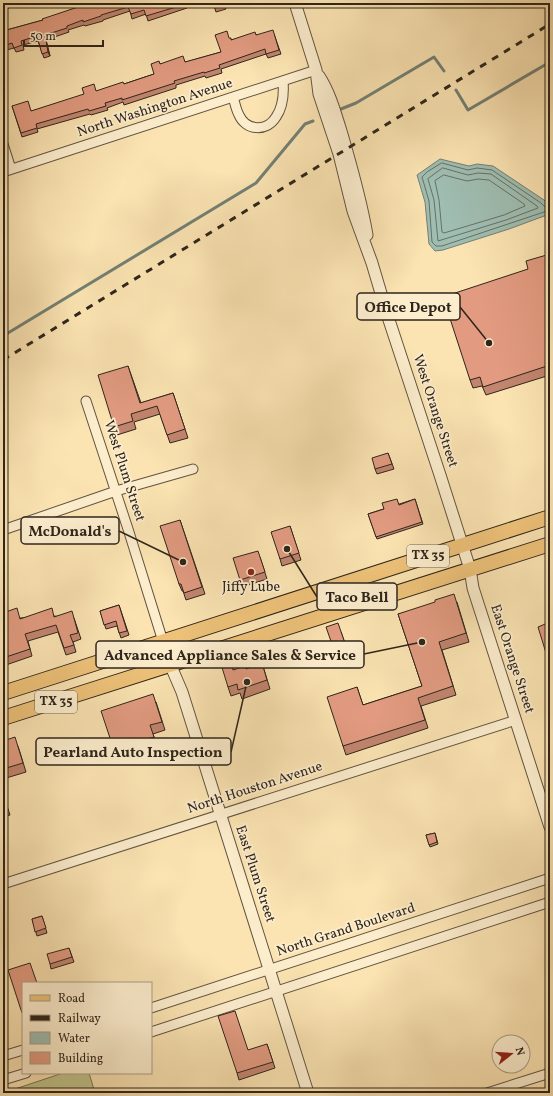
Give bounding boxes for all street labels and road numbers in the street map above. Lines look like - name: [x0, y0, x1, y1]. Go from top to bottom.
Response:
- street label: North Washington Avenue: [75, 74, 236, 142]
- street label: West Orange Street: [408, 352, 462, 470]
- street label: West Plum Street: [99, 418, 149, 524]
- road number: TX 35: [407, 545, 449, 567]
- street label: East Orange Street: [485, 602, 539, 716]
- road number: TX 35: [35, 691, 77, 713]
- street label: North Houston Avenue: [185, 757, 325, 819]
- street label: East Plum Street: [230, 823, 280, 925]
- street label: North Grand Boulevard: [274, 899, 418, 961]

